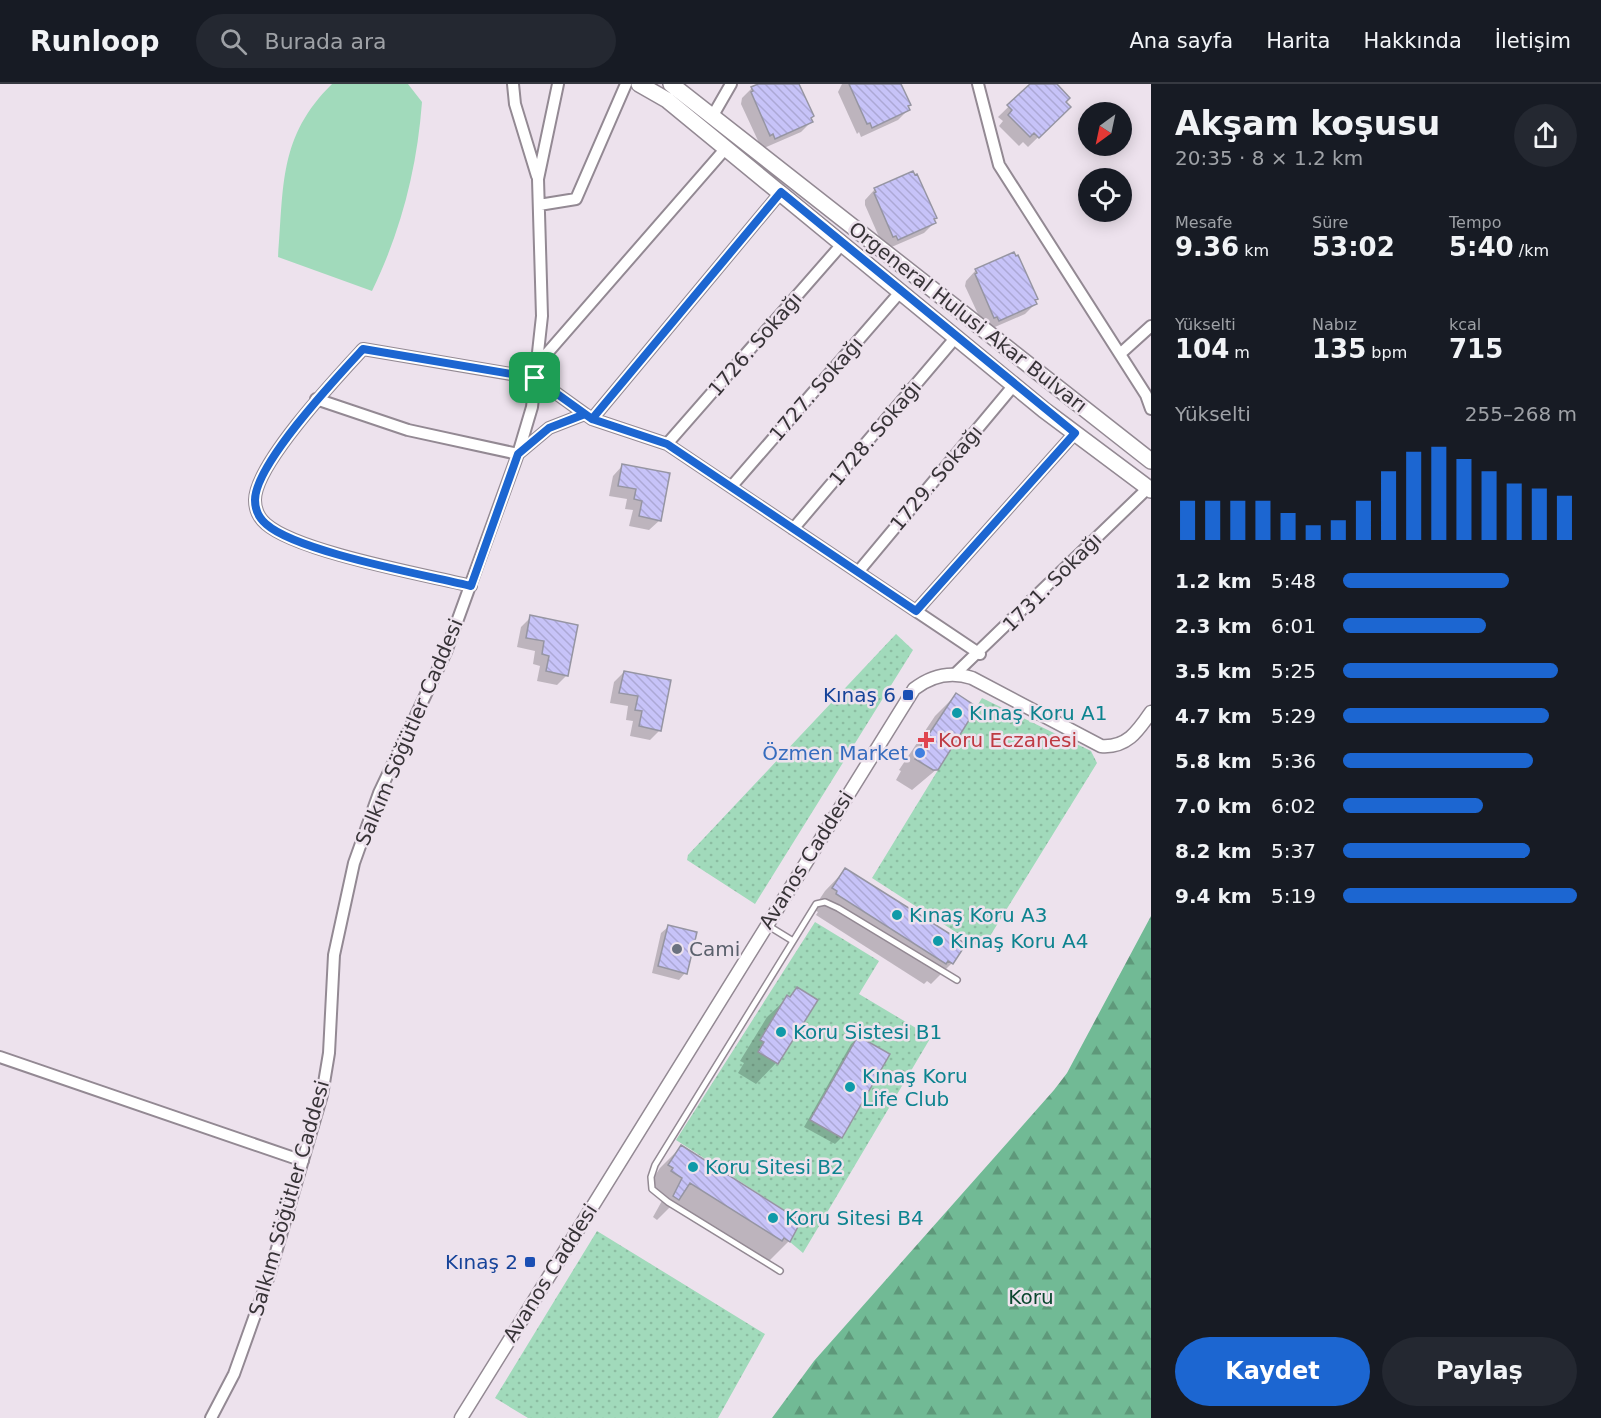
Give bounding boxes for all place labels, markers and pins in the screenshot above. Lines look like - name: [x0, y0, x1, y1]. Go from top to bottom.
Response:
- pin: [509, 352, 560, 403]
- place label: Kınaş 6: [823, 683, 896, 707]
- marker: Kınaş 6: [901, 688, 915, 702]
- place label: Kınaş Koru A1: [969, 701, 1107, 725]
- marker: Kınaş Koru A1: [950, 706, 964, 720]
- place label: Koru Eczanesi: [938, 728, 1077, 752]
- marker: Koru Eczanesi: [919, 733, 933, 747]
- place label: Özmen Market: [762, 741, 908, 765]
- marker: Özmen Market: [913, 746, 927, 760]
- place label: Kınaş Koru A3: [909, 903, 1047, 927]
- marker: Kınaş Koru A3: [890, 908, 904, 922]
- place label: Kınaş Koru A4: [950, 929, 1088, 953]
- marker: Kınaş Koru A4: [931, 934, 945, 948]
- place label: Cami: [689, 937, 740, 961]
- marker: Cami: [670, 942, 684, 956]
- place label: Koru Sistesi B1: [793, 1020, 942, 1044]
- marker: Koru Sistesi B1: [774, 1025, 788, 1039]
- place label: Kınaş Koru Life Club: [862, 1064, 968, 1111]
- marker: Kınaş Koru Life Club: [843, 1080, 857, 1094]
- place label: Koru Sitesi B2: [705, 1155, 844, 1179]
- marker: Koru Sitesi B2: [686, 1160, 700, 1174]
- place label: Koru Sitesi B4: [785, 1206, 924, 1230]
- marker: Koru Sitesi B4: [766, 1211, 780, 1225]
- place label: Kınaş 2: [445, 1250, 518, 1274]
- marker: Kınaş 2: [523, 1255, 537, 1269]

